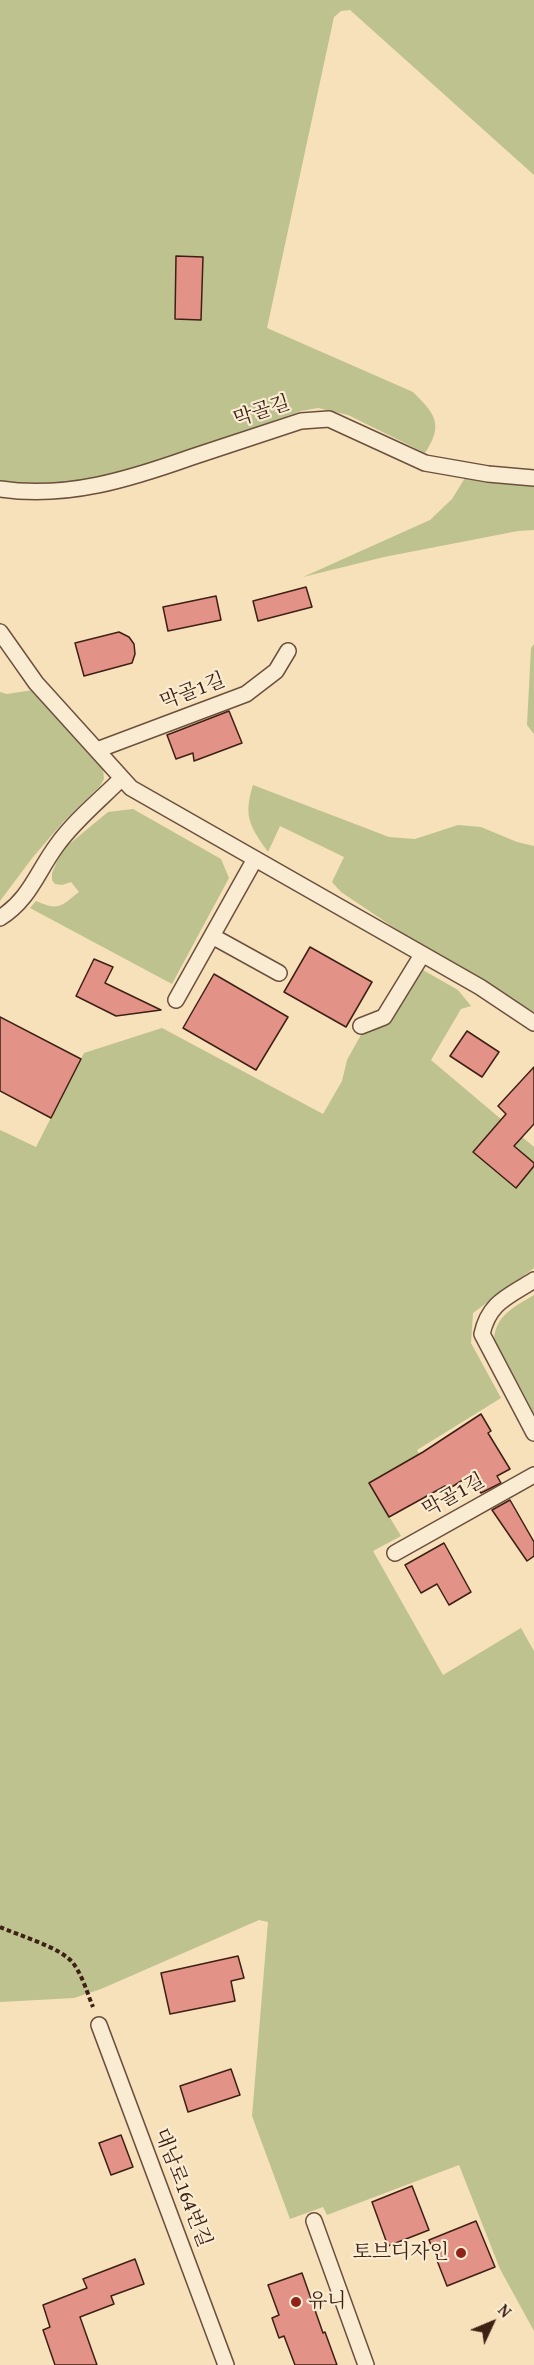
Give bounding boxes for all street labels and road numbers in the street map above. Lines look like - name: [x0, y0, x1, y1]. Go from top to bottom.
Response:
- street label: 막골길: [231, 392, 293, 432]
- street label: 막골1길: [157, 669, 229, 715]
- street label: 막골1길: [419, 1469, 489, 1523]
- street label: 대남로164번길: [148, 2125, 216, 2251]

